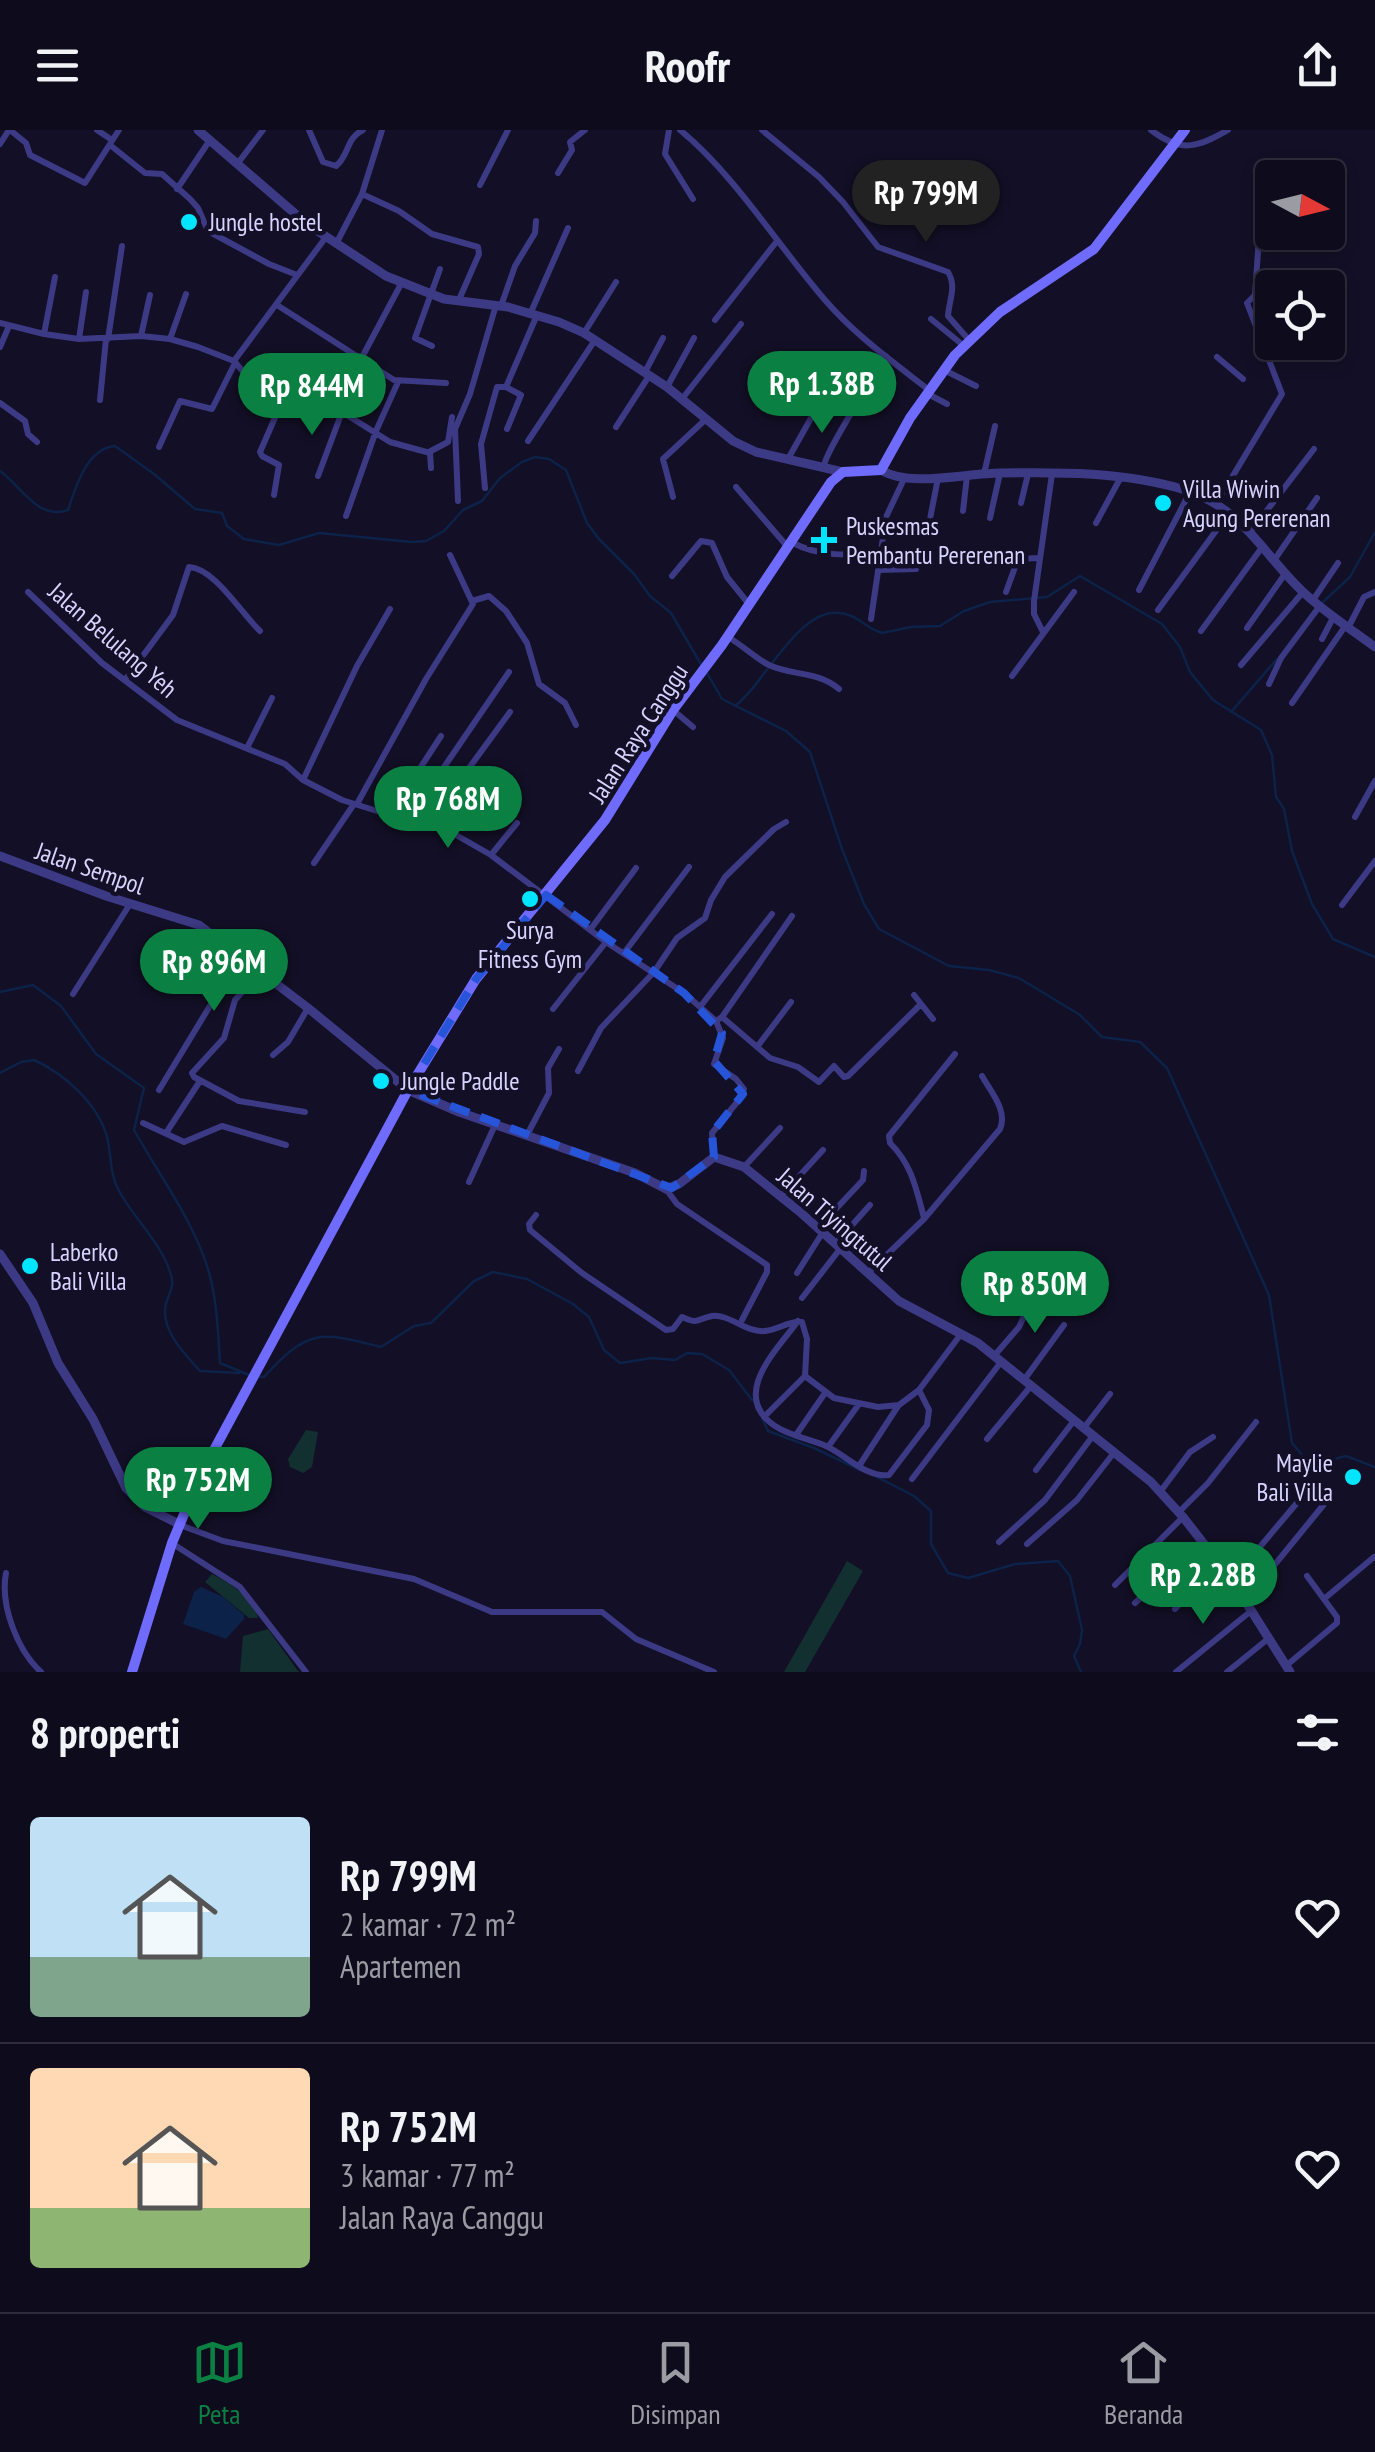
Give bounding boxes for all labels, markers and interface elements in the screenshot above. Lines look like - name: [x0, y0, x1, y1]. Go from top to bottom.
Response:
- text: Roofr: [645, 36, 730, 94]
- icon: menu: [30, 38, 85, 93]
- icon: share: [1290, 38, 1345, 93]
- pin: Rp 799M: [834, 160, 1018, 245]
- north arrow: [1255, 160, 1345, 250]
- map controls: [1255, 160, 1345, 360]
- text: Rp 799M: [874, 171, 978, 213]
- place label: Jungle hostel: [208, 206, 322, 238]
- marker: Jungle hostel: [178, 211, 200, 233]
- button: locate: [1255, 270, 1345, 360]
- pin: Rp 1.38B: [719, 351, 925, 436]
- pin: Rp 844M: [220, 353, 404, 438]
- text: Rp 1.38B: [769, 362, 875, 404]
- text: Rp 844M: [260, 364, 364, 406]
- place label: Villa Wiwin Agung Pererenan: [1182, 473, 1330, 534]
- marker: Villa Wiwin Agung Pererenan: [1152, 492, 1174, 514]
- place label: Puskesmas Pembantu Pererenan: [846, 510, 1025, 571]
- marker: Puskesmas Pembantu Pererenan: [811, 527, 837, 553]
- street label: Jalan Belulang Yeh: [41, 575, 184, 705]
- street label: Jalan Raya Canggu: [581, 657, 695, 809]
- pin: Rp 768M: [356, 766, 540, 851]
- text: Rp 768M: [396, 777, 500, 819]
- street label: Jalan Sempol: [30, 834, 149, 902]
- marker: Surya Fitness Gym: [519, 888, 541, 910]
- place label: Surya Fitness Gym: [478, 914, 582, 975]
- pin: Rp 896M: [122, 929, 306, 1014]
- text: Rp 896M: [162, 940, 266, 982]
- place label: Jungle Paddle: [400, 1065, 520, 1097]
- marker: Jungle Paddle: [370, 1070, 392, 1092]
- street label: Jalan Tiyingtutul: [770, 1160, 899, 1278]
- place label: Laberko Bali Villa: [50, 1236, 126, 1297]
- pin: Rp 850M: [943, 1251, 1127, 1336]
- marker: Laberko Bali Villa: [19, 1255, 41, 1277]
- text: Rp 850M: [983, 1262, 1087, 1304]
- pin: Rp 752M: [106, 1447, 290, 1532]
- place label: Maylie Bali Villa: [1257, 1447, 1333, 1508]
- text: Rp 752M: [146, 1458, 250, 1500]
- marker: Maylie Bali Villa: [1342, 1466, 1364, 1488]
- pin: Rp 2.28B: [1100, 1542, 1306, 1627]
- text: Rp 2.28B: [1150, 1553, 1256, 1595]
- text: 8 properti: [30, 1705, 180, 1760]
- icon: filters: [1290, 1705, 1345, 1760]
- text: Rp 799M: [340, 1848, 477, 1903]
- icon: home: [110, 1857, 230, 1977]
- icon: heart: [1290, 1890, 1345, 1945]
- text: 2 kamar · 72 m²: [340, 1903, 516, 1945]
- text: Apartemen: [340, 1945, 461, 1987]
- text: Rp 752M: [340, 2099, 477, 2154]
- icon: home: [110, 2108, 230, 2228]
- icon: heart: [1290, 2141, 1345, 2196]
- text: 3 kamar · 77 m²: [340, 2154, 515, 2196]
- text: Jalan Raya Canggu: [340, 2196, 544, 2238]
- tab: Peta: [192, 2335, 247, 2432]
- tab: Disimpan: [630, 2335, 720, 2432]
- tab: Beranda: [1104, 2335, 1183, 2432]

